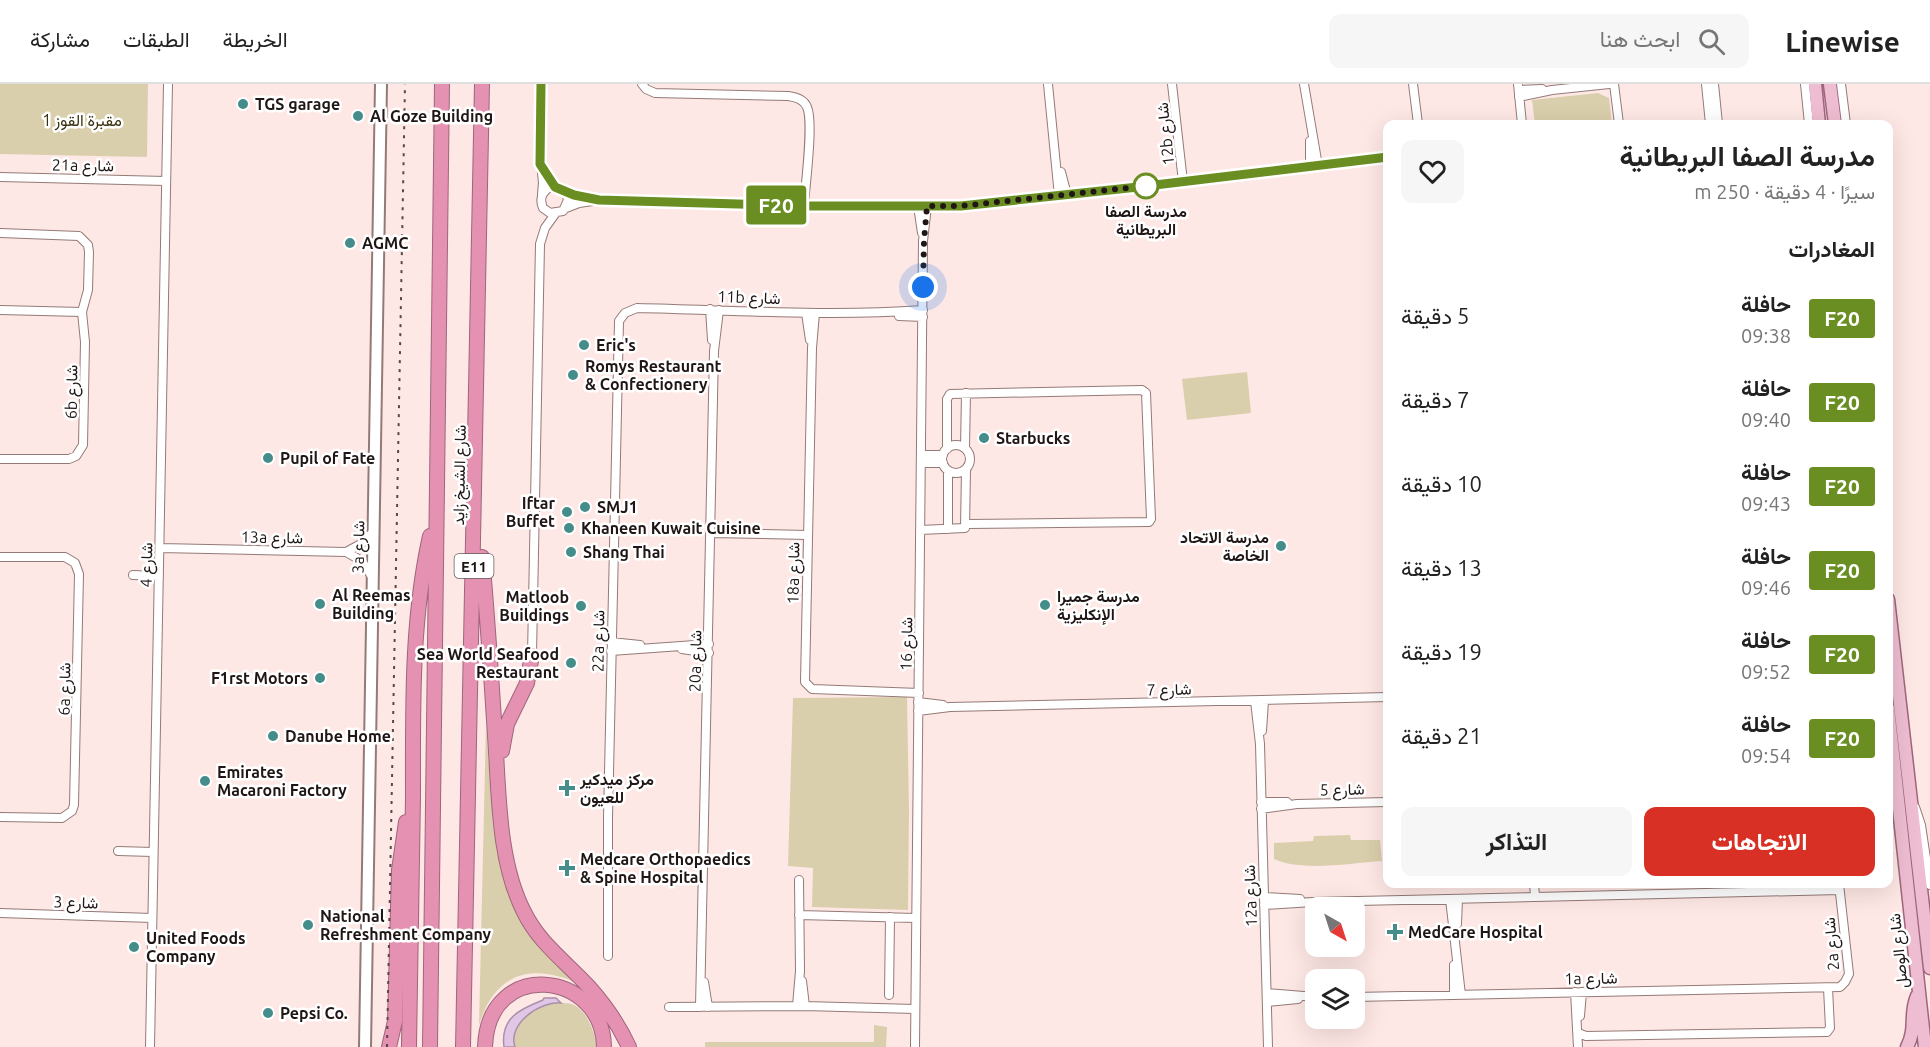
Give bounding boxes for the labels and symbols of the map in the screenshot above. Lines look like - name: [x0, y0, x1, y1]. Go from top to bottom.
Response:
- place label: TGS garage: [255, 95, 340, 113]
- marker: TGS garage: [236, 97, 250, 111]
- street label: 12b شارع: [1153, 101, 1180, 166]
- place label: Al Goze Building: [370, 107, 493, 125]
- marker: Al Goze Building: [351, 109, 365, 123]
- park label: مقبرة القوز 1: [42, 111, 122, 131]
- street label: 21a شارع: [52, 155, 114, 178]
- marker: مدرسة الصفا البريطانية: [1133, 173, 1159, 199]
- line badge: F20: [742, 186, 810, 224]
- place label: مدرسة الصفا البريطانية: [1105, 202, 1187, 240]
- place label: AGMC: [362, 234, 408, 252]
- marker: AGMC: [343, 236, 357, 250]
- your location: [908, 272, 938, 302]
- street label: 11b شارع: [717, 287, 781, 310]
- place label: Eric's: [596, 336, 636, 354]
- marker: Eric's: [577, 338, 591, 352]
- place label: Romys Restaurant & Confectionery: [585, 357, 722, 393]
- street label: 6b شارع: [62, 365, 83, 419]
- marker: Romys Restaurant & Confectionery: [566, 368, 580, 382]
- street label: شارع الشيخ زايد: [449, 425, 472, 526]
- place label: Starbucks: [996, 429, 1070, 447]
- marker: Starbucks: [977, 431, 991, 445]
- place label: Pupil of Fate: [280, 449, 375, 467]
- marker: Pupil of Fate: [261, 451, 275, 465]
- place label: Iftar Buffet: [506, 494, 555, 530]
- place label: SMJ1: [597, 498, 638, 516]
- marker: SMJ1: [578, 500, 592, 514]
- marker: Iftar Buffet: [560, 505, 574, 519]
- place label: Khaneen Kuwait Cuisine: [581, 519, 761, 537]
- street label: 3a شارع: [349, 520, 370, 574]
- marker: Khaneen Kuwait Cuisine: [562, 521, 576, 535]
- street label: 13a شارع: [241, 527, 303, 550]
- place label: مدرسة الاتحاد الخاصة: [1180, 528, 1269, 564]
- marker: مدرسة الاتحاد الخاصة: [1274, 539, 1288, 553]
- street label: شارع 4: [137, 542, 158, 588]
- street label: 18a شارع: [783, 542, 806, 604]
- place label: Shang Thai: [583, 543, 665, 561]
- marker: Shang Thai: [564, 545, 578, 559]
- road number: E11: [454, 554, 494, 578]
- place label: Al Reemas Building: [332, 586, 411, 622]
- place label: مدرسة جميرا الإنكليزية: [1057, 587, 1140, 625]
- place label: Matloob Buildings: [499, 588, 569, 624]
- marker: Al Reemas Building: [313, 597, 327, 611]
- marker: مدرسة جميرا الإنكليزية: [1038, 598, 1052, 612]
- marker: Matloob Buildings: [574, 599, 588, 613]
- street label: 22a شارع: [588, 610, 611, 672]
- street label: شارع 16: [897, 617, 918, 671]
- street label: 20a شارع: [685, 630, 708, 692]
- place label: Sea World Seafood Restaurant: [417, 645, 559, 681]
- marker: Sea World Seafood Restaurant: [564, 656, 578, 670]
- street label: 6a شارع: [55, 662, 76, 716]
- place label: F1rst Motors: [211, 669, 308, 687]
- marker: F1rst Motors: [313, 671, 327, 685]
- street label: شارع 7: [1146, 680, 1192, 701]
- place label: Danube Home: [285, 727, 391, 745]
- marker: Danube Home: [266, 729, 280, 743]
- place label: Emirates Macaroni Factory: [217, 763, 347, 799]
- place label: مركز ميدكير للعيون: [579, 770, 654, 808]
- marker: Emirates Macaroni Factory: [198, 774, 212, 788]
- marker: مركز ميدكير للعيون: [558, 779, 576, 797]
- street label: شارع 5: [1319, 780, 1365, 801]
- place label: Medcare Orthopaedics & Spine Hospital: [580, 850, 751, 886]
- marker: Medcare Orthopaedics & Spine Hospital: [558, 859, 576, 877]
- street label: 12a شارع: [1240, 865, 1263, 927]
- street label: شارع 3: [53, 892, 99, 915]
- north arrow: [1305, 897, 1365, 957]
- place label: National Refreshment Company: [320, 907, 492, 943]
- street label: شارع الوصل: [1885, 912, 1914, 989]
- street label: 2a شارع: [1820, 917, 1845, 971]
- marker: National Refreshment Company: [301, 918, 315, 932]
- marker: MedCare Hospital: [1386, 923, 1404, 941]
- place label: MedCare Hospital: [1408, 923, 1543, 941]
- place label: United Foods Company: [146, 929, 246, 965]
- marker: United Foods Company: [127, 940, 141, 954]
- street label: 1a شارع: [1564, 969, 1618, 990]
- place label: Pepsi Co.: [280, 1004, 348, 1022]
- marker: Pepsi Co.: [261, 1006, 275, 1020]

